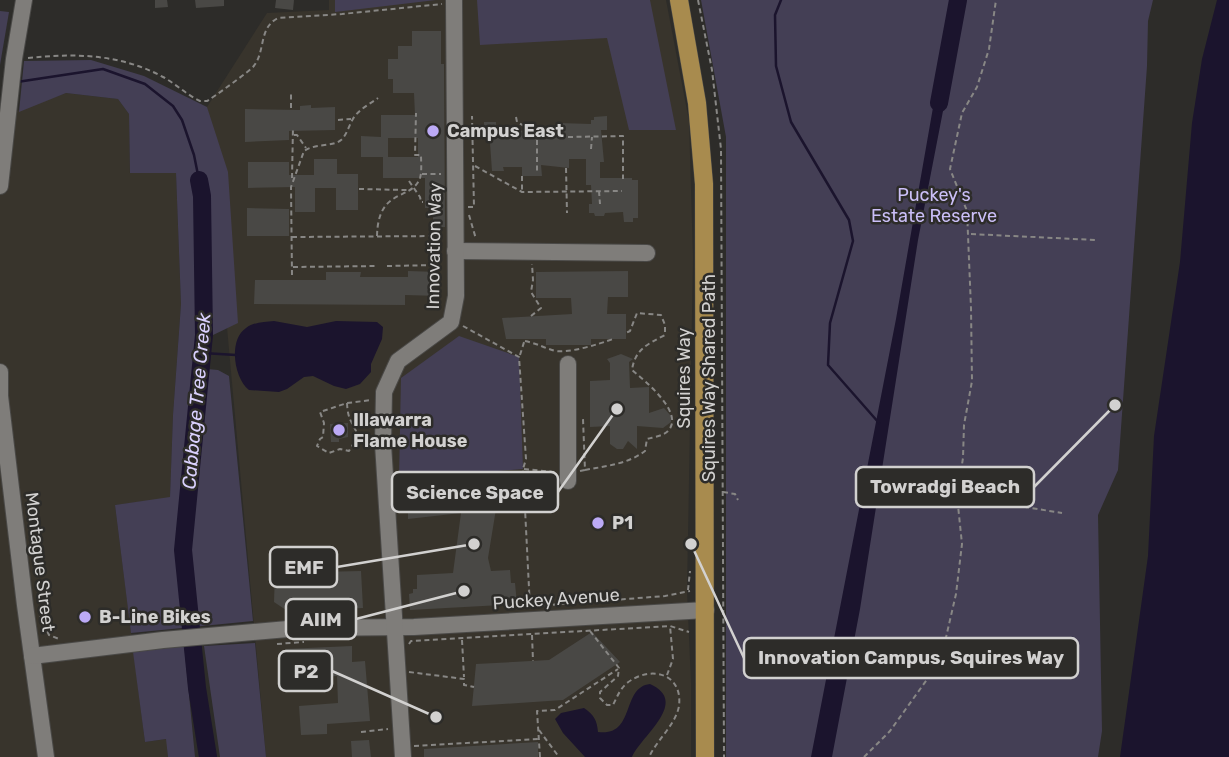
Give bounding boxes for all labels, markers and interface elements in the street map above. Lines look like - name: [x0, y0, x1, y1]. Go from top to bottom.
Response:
- place label: Campus East: [447, 120, 564, 142]
- marker: Campus East: [425, 123, 441, 139]
- street label: Innovation Way: [422, 182, 446, 309]
- park label: Puckey's Estate Reserve: [871, 184, 997, 227]
- street label: Squires Way Shared Path: [698, 274, 720, 482]
- water label: Cabbage Tree Creek: [177, 312, 216, 490]
- street label: Squires Way: [673, 328, 695, 428]
- place label: Illawarra Flame House: [353, 409, 468, 452]
- marker: Illawarra Flame House: [331, 422, 347, 438]
- callout: Towradgi Beach: [856, 467, 1034, 507]
- callout: Science Space: [392, 472, 558, 512]
- text: Towradgi Beach: [870, 475, 1020, 498]
- text: Science Space: [406, 481, 544, 504]
- street label: Montague Street: [21, 491, 59, 633]
- place label: P1: [612, 512, 633, 534]
- marker: P1: [590, 515, 606, 531]
- callout: EMF: [270, 547, 337, 587]
- text: EMF: [284, 556, 324, 579]
- street label: Puckey Avenue: [492, 584, 620, 614]
- callout: AIIM: [286, 599, 356, 639]
- place label: B-Line Bikes: [99, 606, 211, 628]
- text: AIIM: [300, 608, 342, 631]
- marker: B-Line Bikes: [77, 609, 93, 625]
- callout: Innovation Campus, Squires Way: [744, 638, 1078, 678]
- text: Innovation Campus, Squires Way: [758, 646, 1065, 669]
- callout: P2: [279, 651, 332, 691]
- text: P2: [293, 660, 319, 683]

